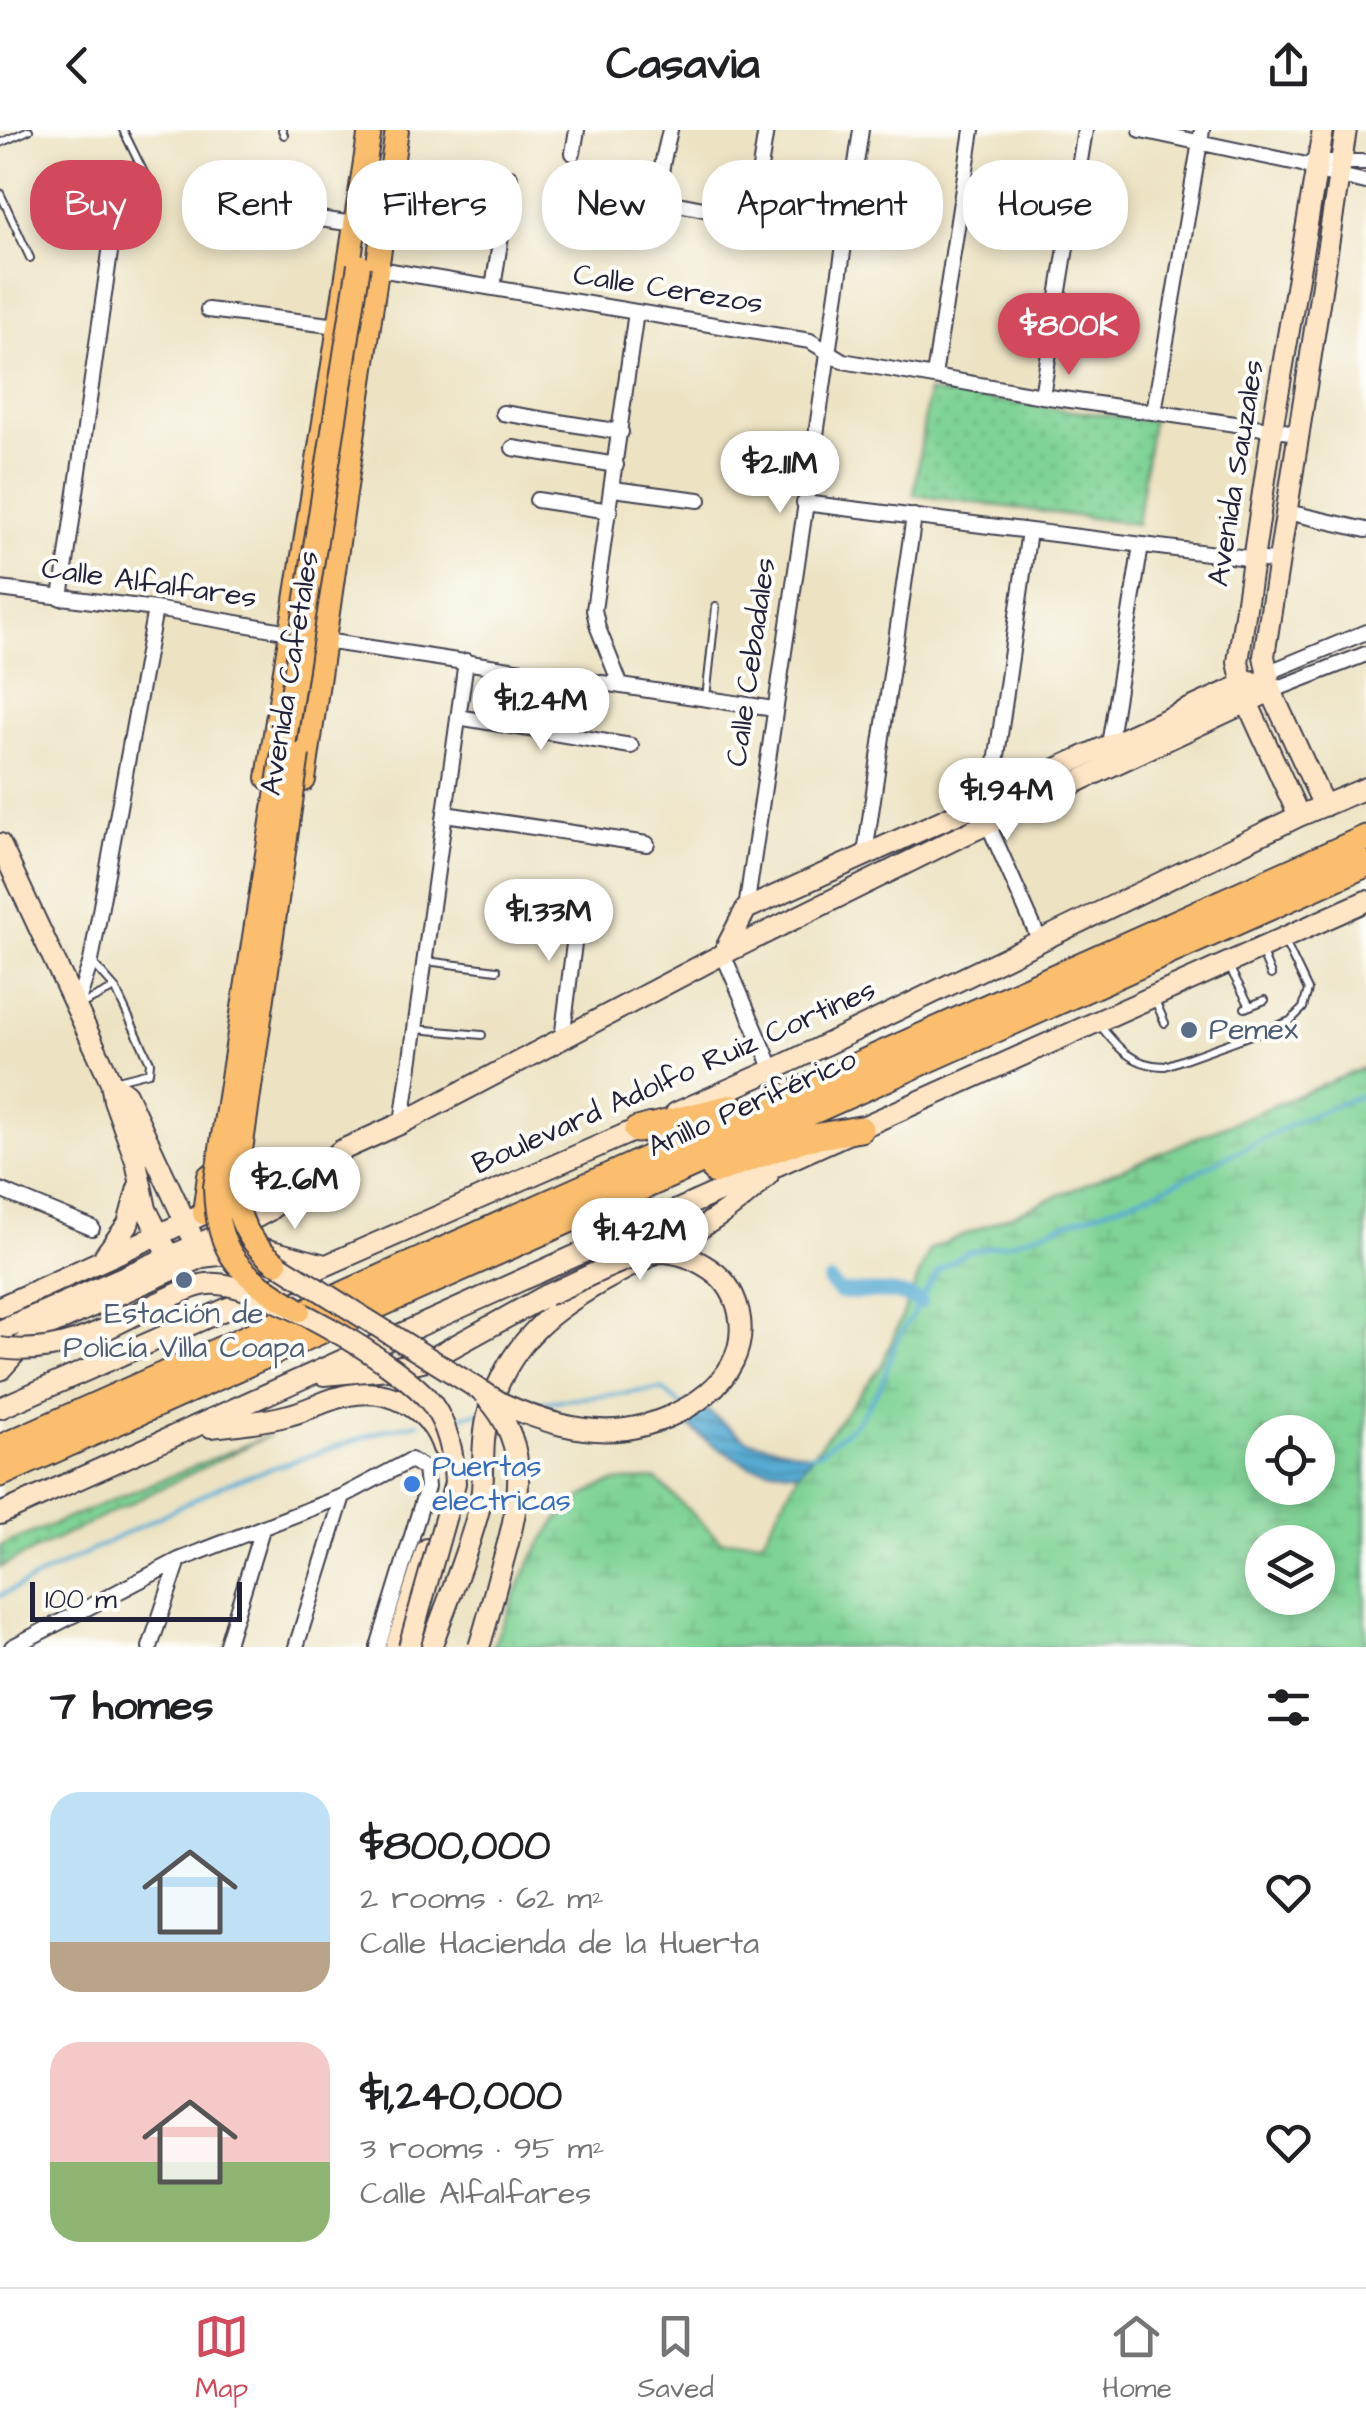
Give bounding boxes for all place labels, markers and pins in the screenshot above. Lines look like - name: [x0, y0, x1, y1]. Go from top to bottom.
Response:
- pin: $800K: [999, 293, 1139, 378]
- pin: $2.11M: [699, 431, 861, 516]
- pin: $1.24M: [460, 668, 622, 753]
- pin: $1.94M: [926, 758, 1088, 843]
- pin: $1.33M: [468, 879, 630, 964]
- place label: Pemex: [1209, 1009, 1299, 1051]
- marker: Pemex: [1178, 1019, 1200, 1041]
- pin: $2.6M: [225, 1147, 365, 1232]
- pin: $1.42M: [559, 1198, 721, 1283]
- marker: Estación de Policía Villa Coapa: [173, 1269, 195, 1291]
- place label: Estación de Policía Villa Coapa: [63, 1293, 305, 1369]
- place label: Puertas electricas: [432, 1446, 571, 1522]
- marker: Puertas electricas: [401, 1473, 423, 1495]

